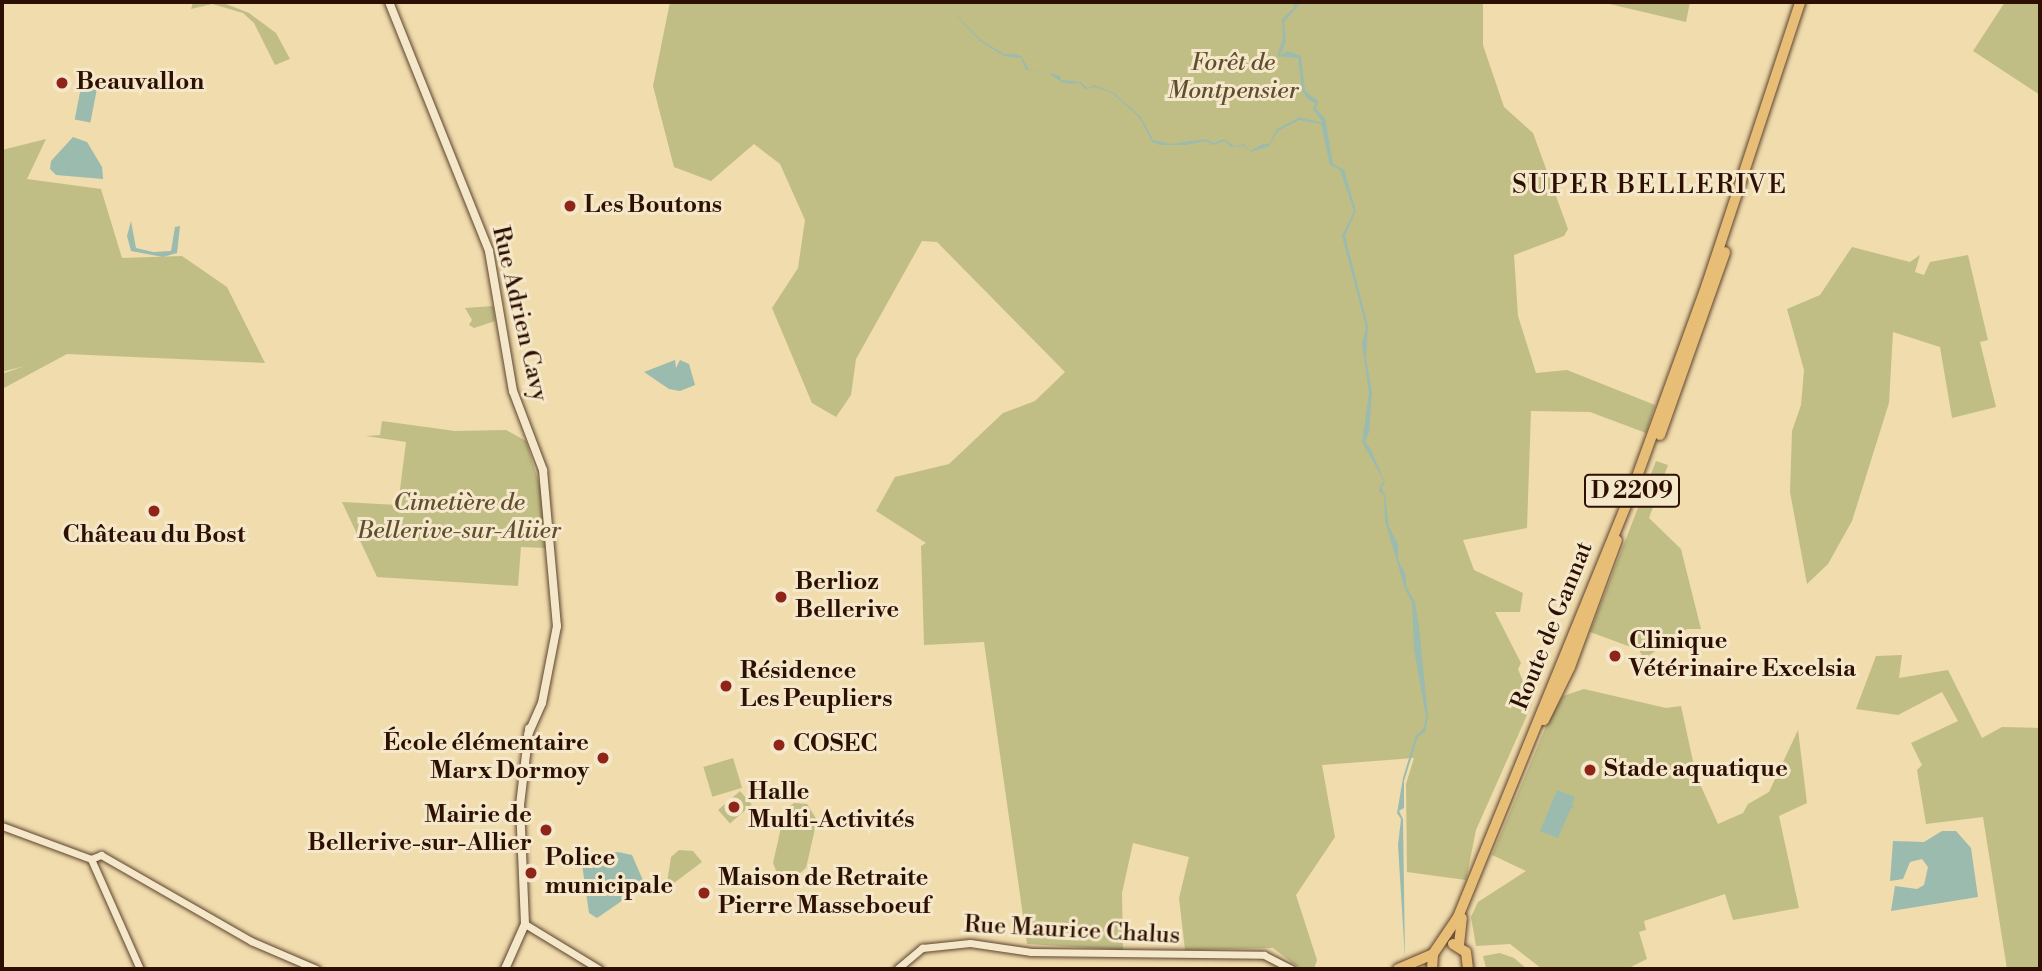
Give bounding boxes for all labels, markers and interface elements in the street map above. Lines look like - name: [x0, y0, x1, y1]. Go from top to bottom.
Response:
- park label: Forêt de Montpensier: [1167, 50, 1299, 106]
- place label: Beauvallon: [76, 69, 204, 97]
- marker: Beauvallon: [54, 75, 70, 91]
- district label: SUPER BELLERIVE: [1514, 170, 1786, 202]
- place label: Les Boutons: [584, 192, 722, 220]
- marker: Les Boutons: [562, 198, 578, 214]
- street label: Rue Adrien Cavy: [485, 223, 553, 405]
- road number: D 2209: [1583, 471, 1681, 510]
- park label: Cimetière de Bellerive-sur-Aliier: [357, 490, 561, 546]
- marker: Château du Bost: [146, 503, 162, 519]
- place label: Château du Bost: [63, 522, 245, 550]
- street label: Route de Gannat: [1506, 538, 1600, 714]
- place label: Berlioz Bellerive: [795, 569, 899, 625]
- marker: Berlioz Bellerive: [773, 589, 789, 605]
- place label: Clinique Vétérinaire Excelsia: [1629, 628, 1856, 684]
- marker: Clinique Vétérinaire Excelsia: [1607, 648, 1623, 664]
- place label: Résidence Les Peupliers: [740, 658, 892, 714]
- marker: Résidence Les Peupliers: [718, 678, 734, 694]
- place label: École élémentaire Marx Dormoy: [383, 730, 589, 786]
- place label: COSEC: [793, 731, 877, 759]
- marker: COSEC: [771, 737, 787, 753]
- marker: École élémentaire Marx Dormoy: [595, 750, 611, 766]
- place label: Stade aquatique: [1604, 756, 1788, 784]
- marker: Stade aquatique: [1582, 762, 1598, 778]
- place label: Halle Multi-Activités: [748, 779, 915, 835]
- marker: Halle Multi-Activités: [726, 799, 742, 815]
- place label: Mairie de Bellerive-sur-Allier: [308, 802, 532, 858]
- marker: Mairie de Bellerive-sur-Allier: [538, 822, 554, 838]
- place label: Police municipale: [545, 845, 673, 901]
- marker: Police municipale: [523, 865, 539, 881]
- place label: Maison de Retraite Pierre Masseboeuf: [718, 865, 930, 921]
- marker: Maison de Retraite Pierre Masseboeuf: [696, 885, 712, 901]
- street label: Rue Maurice Chalus: [963, 911, 1181, 951]

